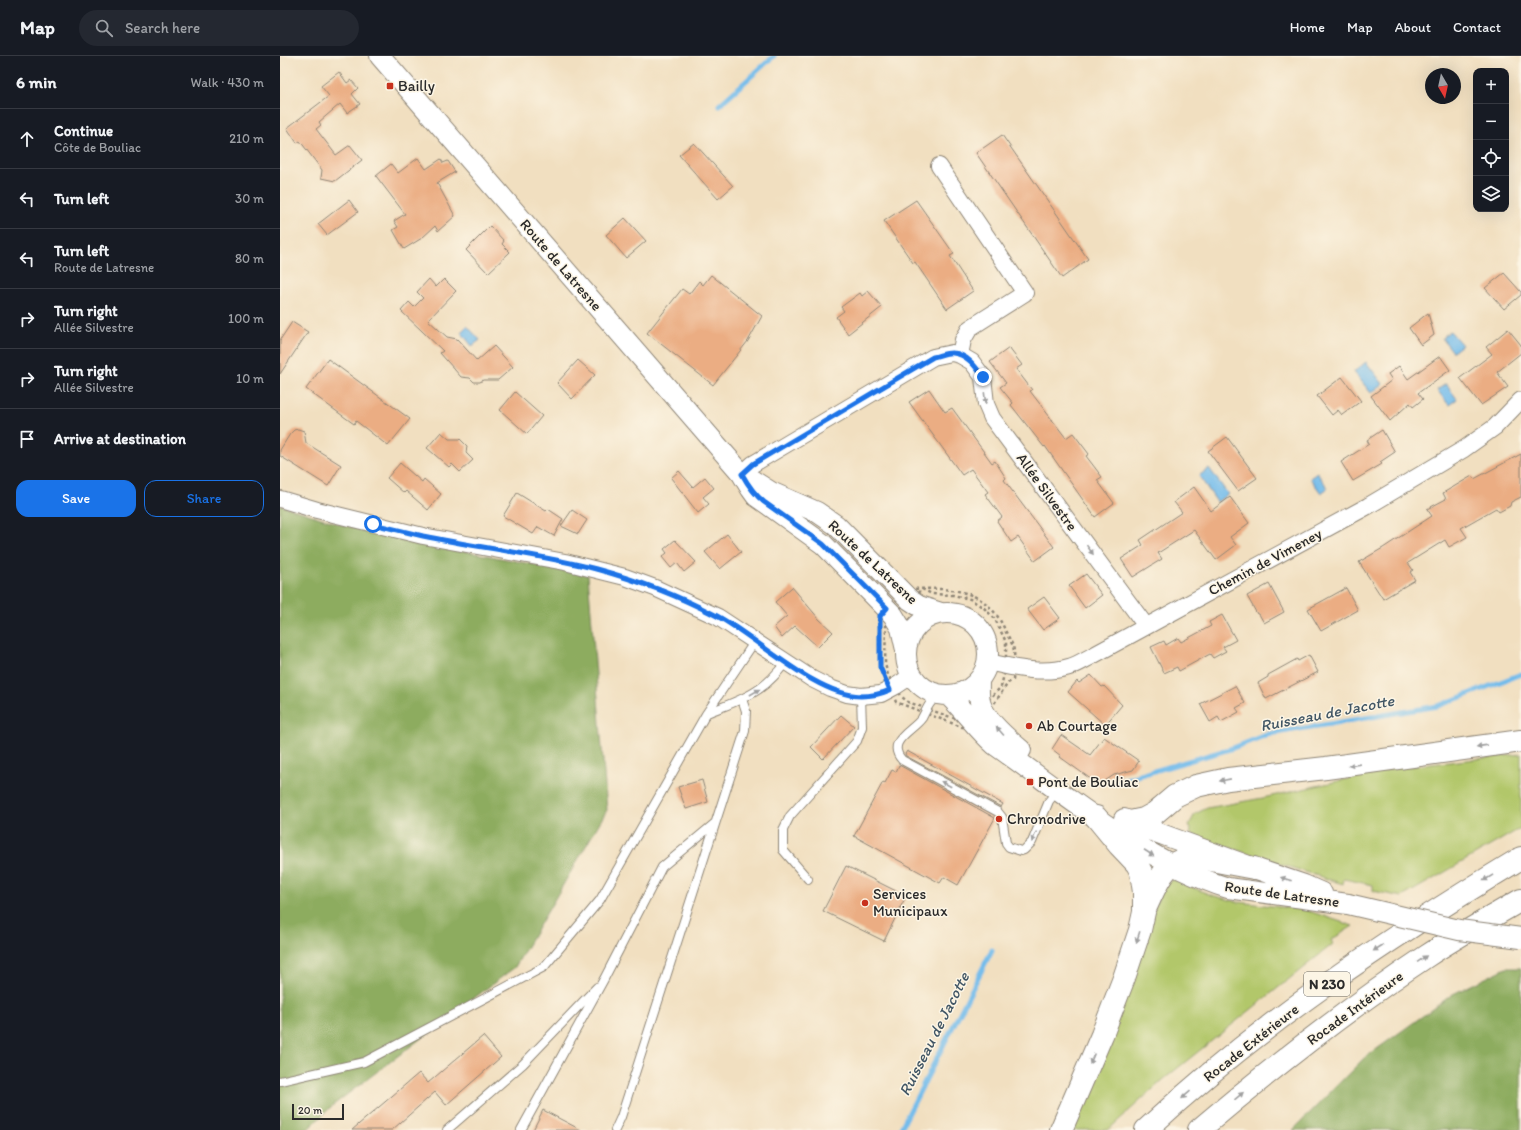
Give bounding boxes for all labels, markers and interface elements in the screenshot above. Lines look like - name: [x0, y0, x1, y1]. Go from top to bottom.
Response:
- search box: [79, 10, 359, 46]
- text: Map: [20, 16, 55, 39]
- icon: search: [93, 17, 115, 39]
- text: Search here: [125, 19, 200, 37]
- text: Home: [1290, 19, 1325, 36]
- text: Map: [1347, 19, 1373, 36]
- text: About: [1395, 19, 1431, 36]
- text: Contact: [1453, 19, 1501, 36]
- north arrow: [1425, 68, 1461, 104]
- map controls: [1473, 68, 1509, 212]
- button: +: [1473, 68, 1509, 104]
- text: 6 min: [16, 72, 57, 92]
- text: Walk · 430 m: [191, 75, 264, 90]
- place label: Bailly: [398, 77, 435, 95]
- marker: Bailly: [385, 81, 395, 91]
- button: −: [1473, 104, 1509, 140]
- text: Continue: [54, 122, 113, 140]
- icon: ahead: [16, 128, 38, 150]
- text: 210 m: [229, 131, 264, 146]
- text: Côte de Bouliac: [54, 140, 141, 155]
- button: locate: [1473, 140, 1509, 176]
- button: layers: [1473, 176, 1509, 212]
- icon: left: [16, 188, 38, 210]
- text: Turn left: [54, 190, 109, 208]
- text: 30 m: [235, 191, 264, 206]
- street label: Route de Latresne: [516, 215, 606, 315]
- text: Turn left: [54, 242, 109, 260]
- icon: left: [16, 248, 38, 270]
- text: 80 m: [235, 251, 264, 266]
- text: Route de Latresne: [54, 260, 154, 275]
- text: Turn right: [54, 302, 118, 320]
- icon: right: [16, 308, 38, 330]
- text: 100 m: [228, 311, 264, 326]
- text: Allée Silvestre: [54, 320, 134, 335]
- text: Turn right: [54, 362, 118, 380]
- icon: right: [16, 368, 38, 390]
- route end: [974, 368, 992, 386]
- text: 10 m: [236, 371, 264, 386]
- text: Allée Silvestre: [54, 380, 134, 395]
- one-way arrow: [982, 392, 989, 404]
- icon: arrive: [16, 428, 38, 450]
- text: Arrive at destination: [54, 430, 186, 448]
- street label: Allée Silvestre: [1013, 450, 1081, 534]
- button: Save: [16, 480, 136, 517]
- button: Share: [144, 480, 264, 517]
- route start: [364, 515, 382, 533]
- street label: Route de Latresne: [825, 516, 921, 608]
- street label: Chemin de Vimeney: [1205, 524, 1325, 600]
- one-way arrow: [1086, 545, 1094, 555]
- one-way arrow: [749, 688, 761, 695]
- water label: Ruisseau de Jacotte: [1259, 690, 1397, 735]
- place label: Ab Courtage: [1037, 717, 1117, 735]
- marker: Ab Courtage: [1024, 721, 1034, 731]
- one-way arrow: [995, 726, 1005, 736]
- one-way arrow: [1476, 743, 1488, 750]
- one-way arrow: [1348, 762, 1360, 768]
- place label: Pont de Bouliac: [1038, 773, 1138, 791]
- marker: Pont de Bouliac: [1025, 777, 1035, 787]
- one-way arrow: [1218, 778, 1231, 784]
- one-way arrow: [940, 781, 952, 787]
- place label: Chronodrive: [1007, 810, 1086, 828]
- marker: Chronodrive: [994, 814, 1004, 824]
- one-way arrow: [1031, 831, 1037, 843]
- one-way arrow: [1143, 849, 1155, 856]
- one-way arrow: [1482, 875, 1494, 882]
- one-way arrow: [1279, 876, 1291, 882]
- street label: Route de Latresne: [1223, 877, 1341, 911]
- place label: Services Municipaux: [873, 885, 948, 920]
- marker: Services Municipaux: [860, 898, 870, 908]
- one-way arrow: [1135, 931, 1141, 943]
- one-way arrow: [1373, 944, 1383, 952]
- one-way arrow: [1417, 955, 1427, 963]
- street label: Rocade Intérieure: [1303, 967, 1407, 1049]
- water label: Ruisseau de Jacotte: [895, 968, 974, 1099]
- road number: N 230: [1304, 972, 1350, 996]
- street label: Rocade Extérieure: [1200, 1000, 1302, 1086]
- one-way arrow: [1089, 1053, 1095, 1065]
- one-way arrow: [1181, 1090, 1190, 1099]
- one-way arrow: [1234, 1091, 1245, 1100]
- scale bar: [292, 1102, 344, 1121]
- text: 20 m: [298, 1104, 322, 1117]

